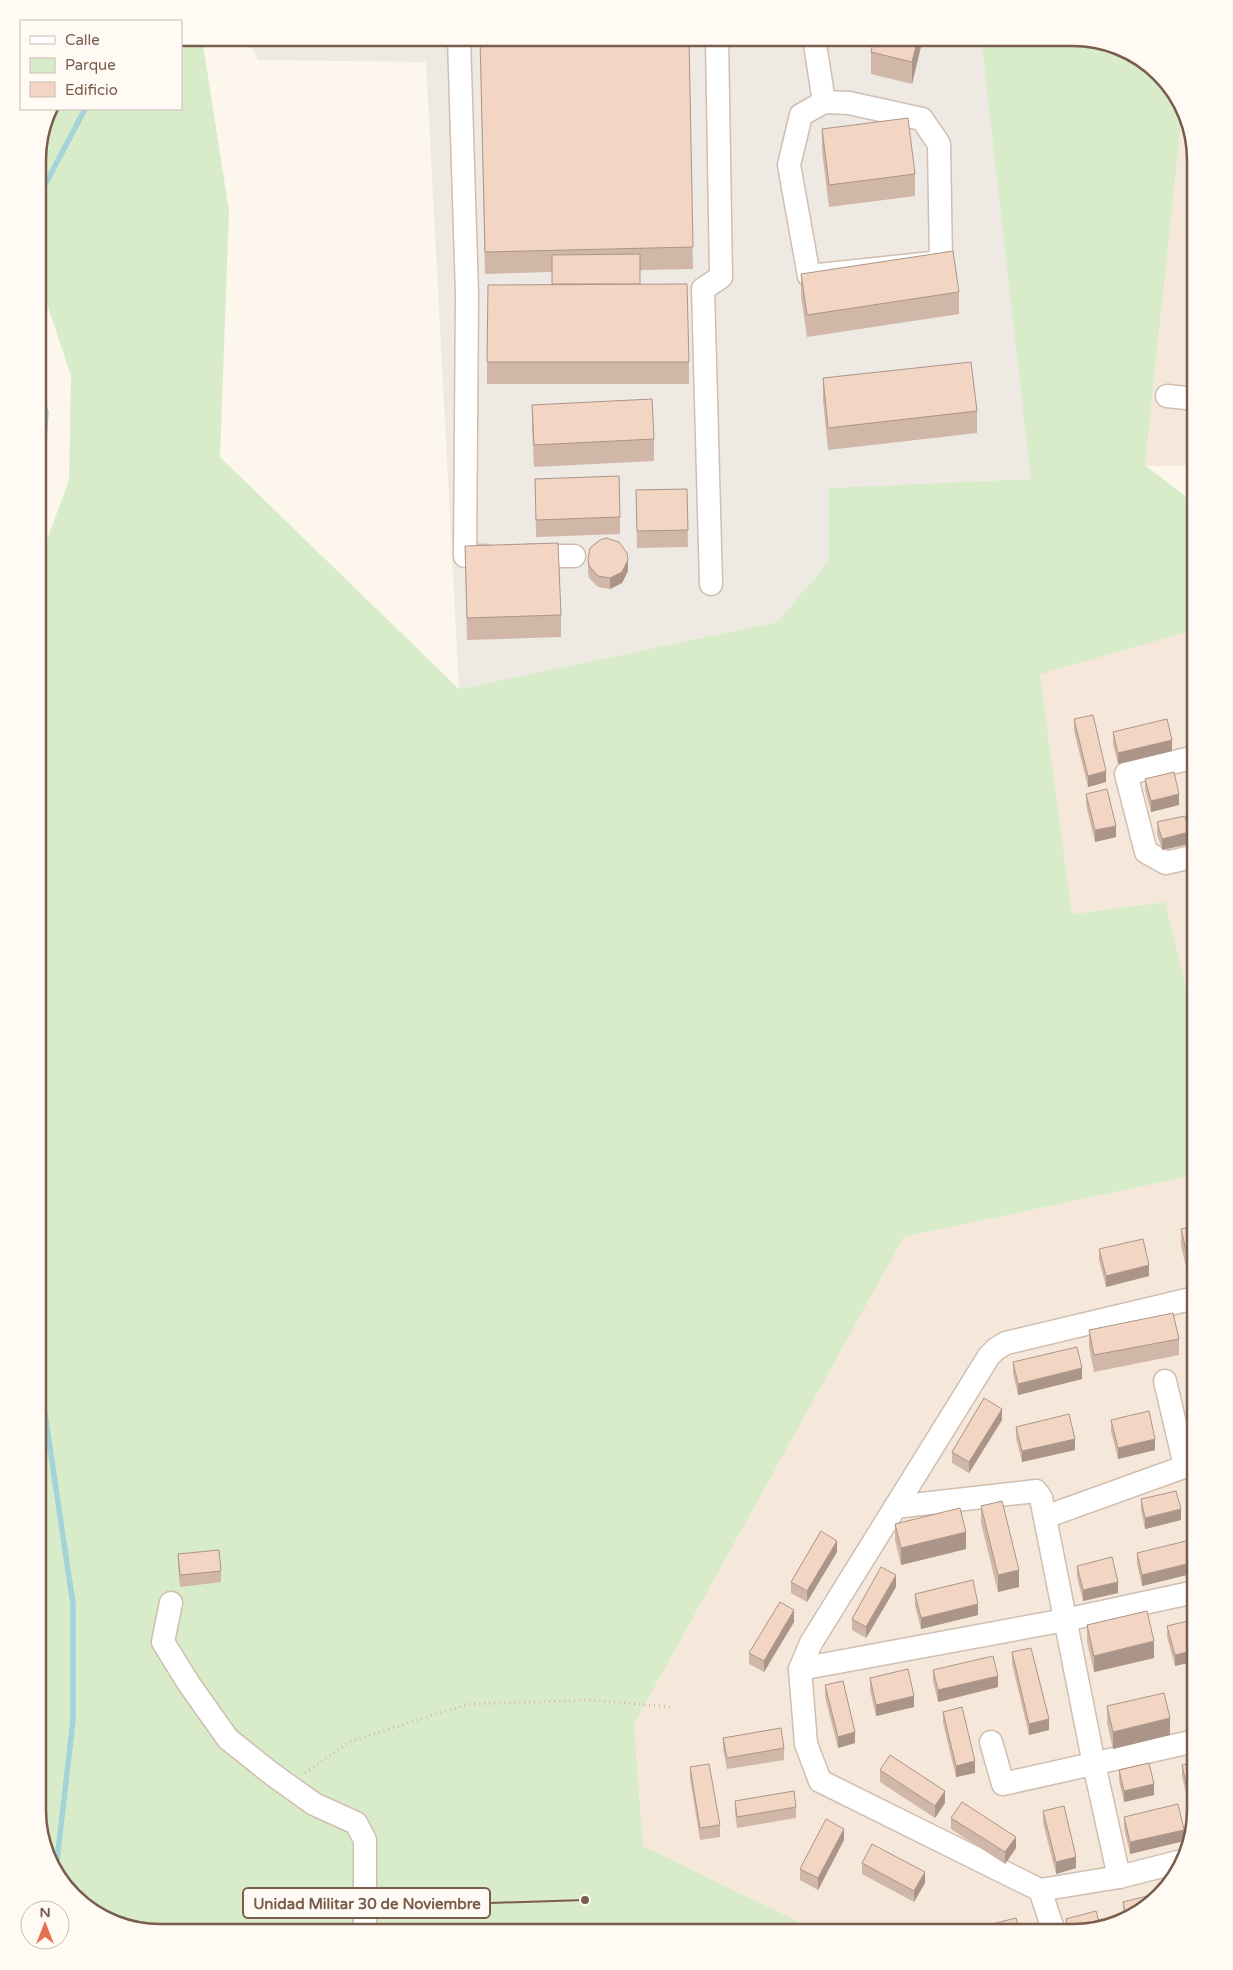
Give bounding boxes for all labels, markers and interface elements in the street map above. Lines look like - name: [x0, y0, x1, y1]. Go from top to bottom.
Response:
- legend: [20, 20, 182, 110]
- text: Calle: [65, 31, 100, 49]
- text: Parque: [65, 56, 116, 74]
- text: Edificio: [65, 81, 118, 99]
- callout: Unidad Militar 30 de Noviembre: [243, 1888, 490, 1918]
- text: Unidad Militar 30 de Noviembre: [253, 1895, 481, 1913]
- north arrow: [20, 1900, 70, 1950]
- text: N: [39, 1904, 51, 1921]

